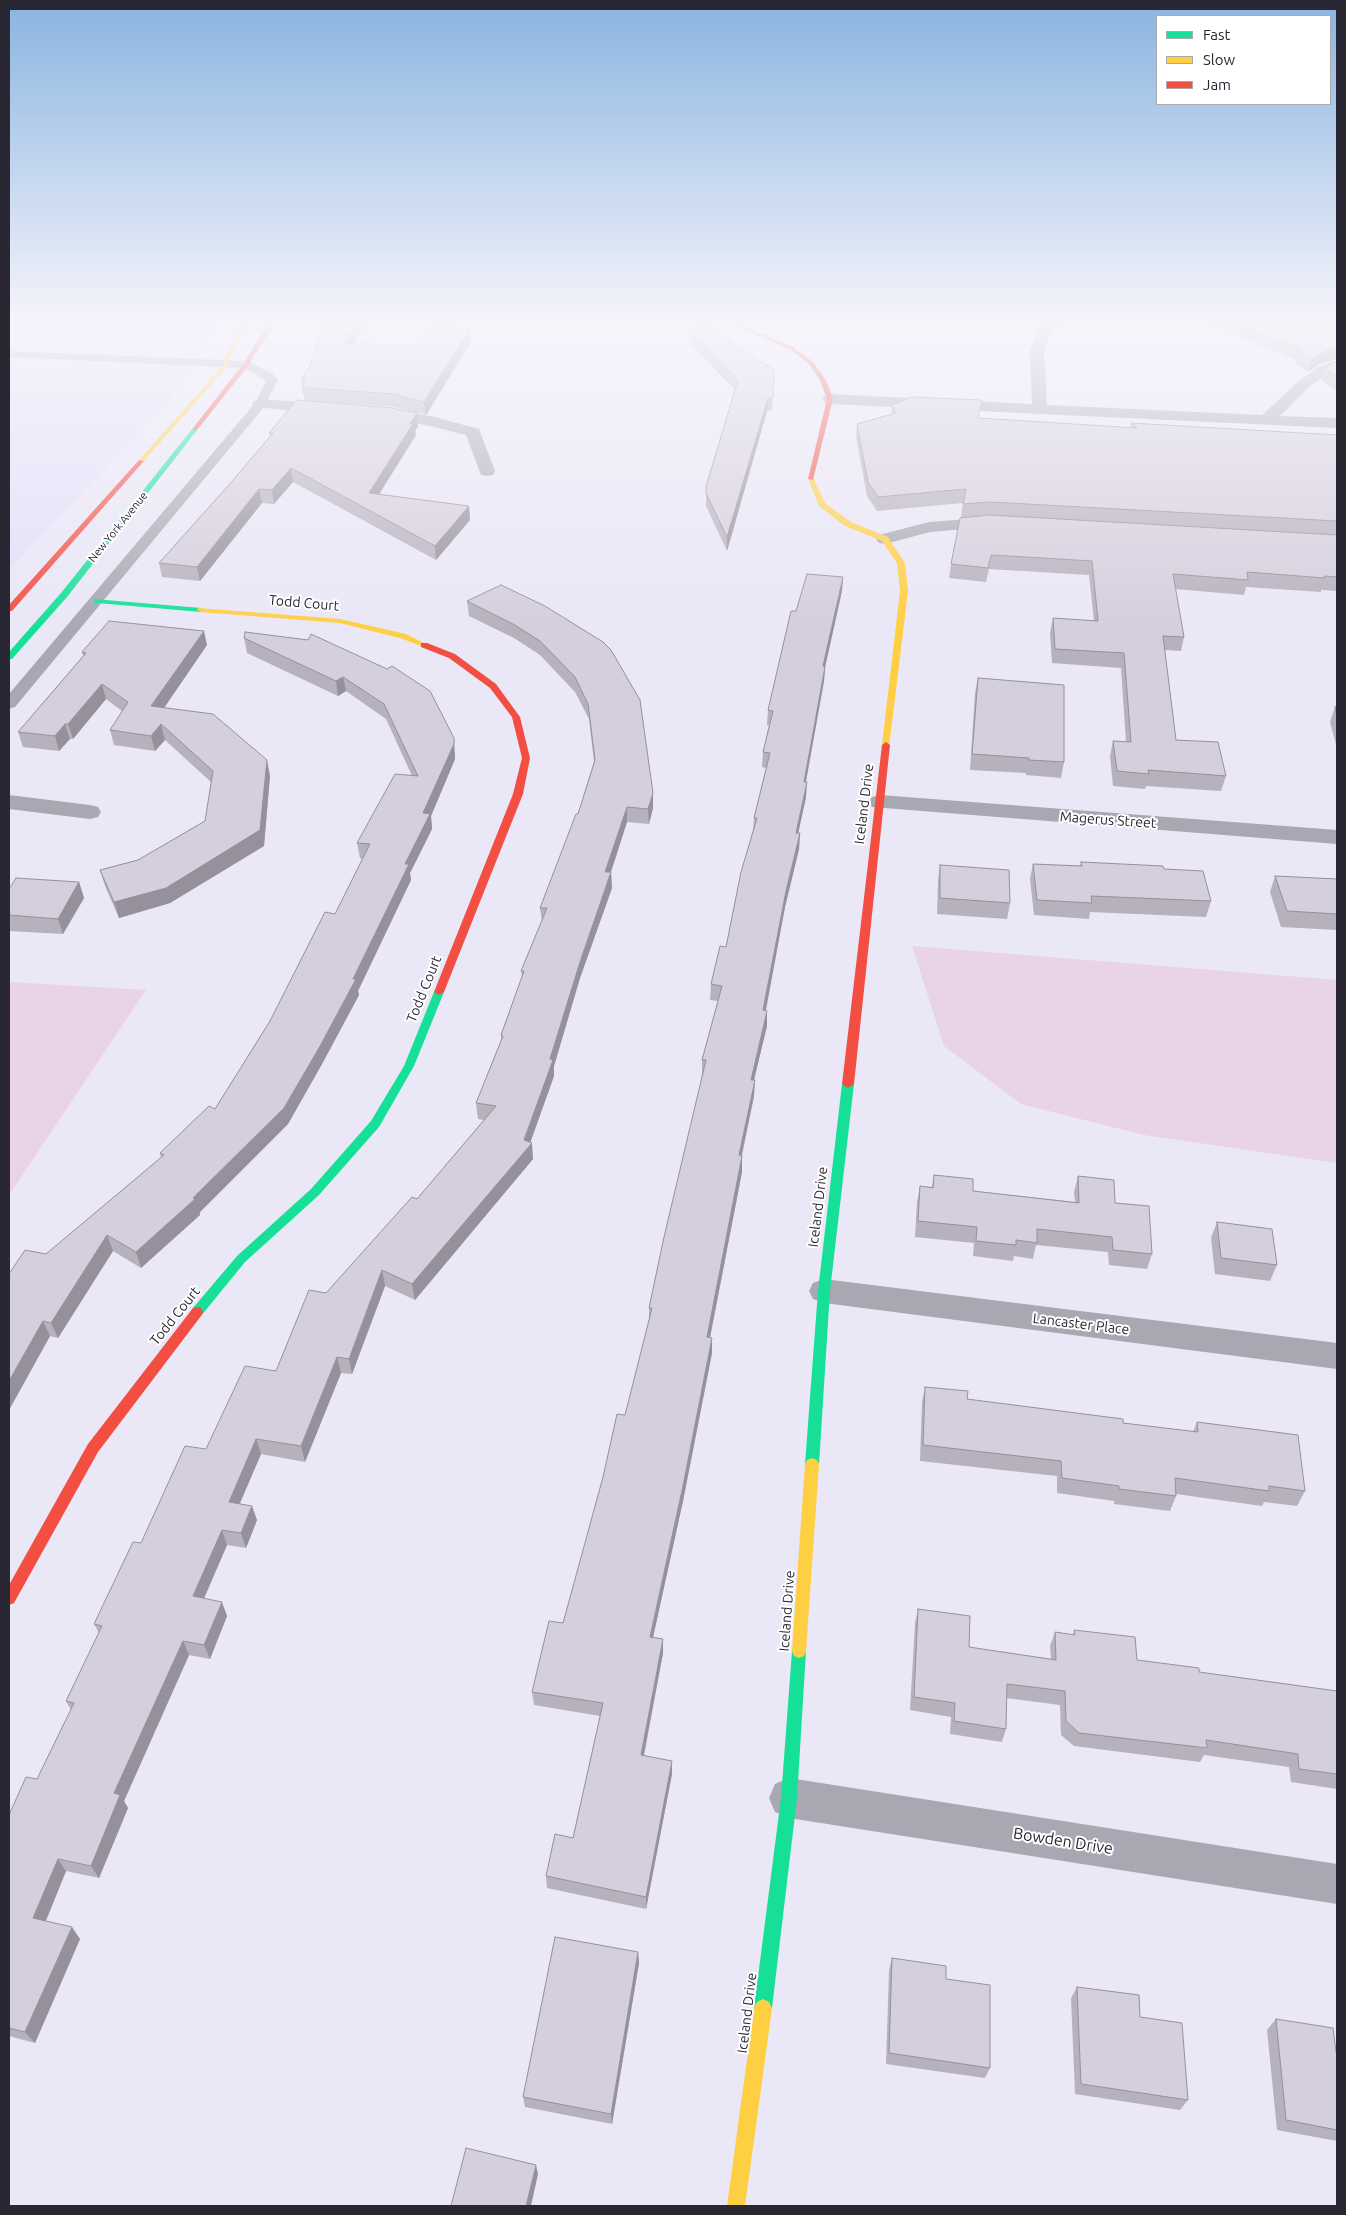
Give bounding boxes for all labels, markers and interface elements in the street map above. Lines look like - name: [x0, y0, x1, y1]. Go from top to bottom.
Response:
- legend: [1156, 15, 1331, 105]
- text: Fast: [1203, 26, 1230, 43]
- text: Slow: [1203, 51, 1235, 68]
- text: Jam: [1203, 76, 1231, 93]
- street label: New York Avenue: [86, 489, 150, 565]
- street label: Todd Court: [268, 592, 340, 614]
- street label: Iceland Drive: [851, 763, 877, 845]
- street label: Magerus Street: [1059, 808, 1157, 832]
- street label: Todd Court: [403, 953, 445, 1025]
- street label: Iceland Drive: [805, 1166, 831, 1248]
- street label: Todd Court: [146, 1283, 204, 1349]
- street label: Lancaster Place: [1032, 1310, 1130, 1338]
- street label: Iceland Drive: [776, 1570, 798, 1652]
- street label: Bowden Drive: [1012, 1824, 1114, 1858]
- street label: Iceland Drive: [734, 1972, 760, 2054]

